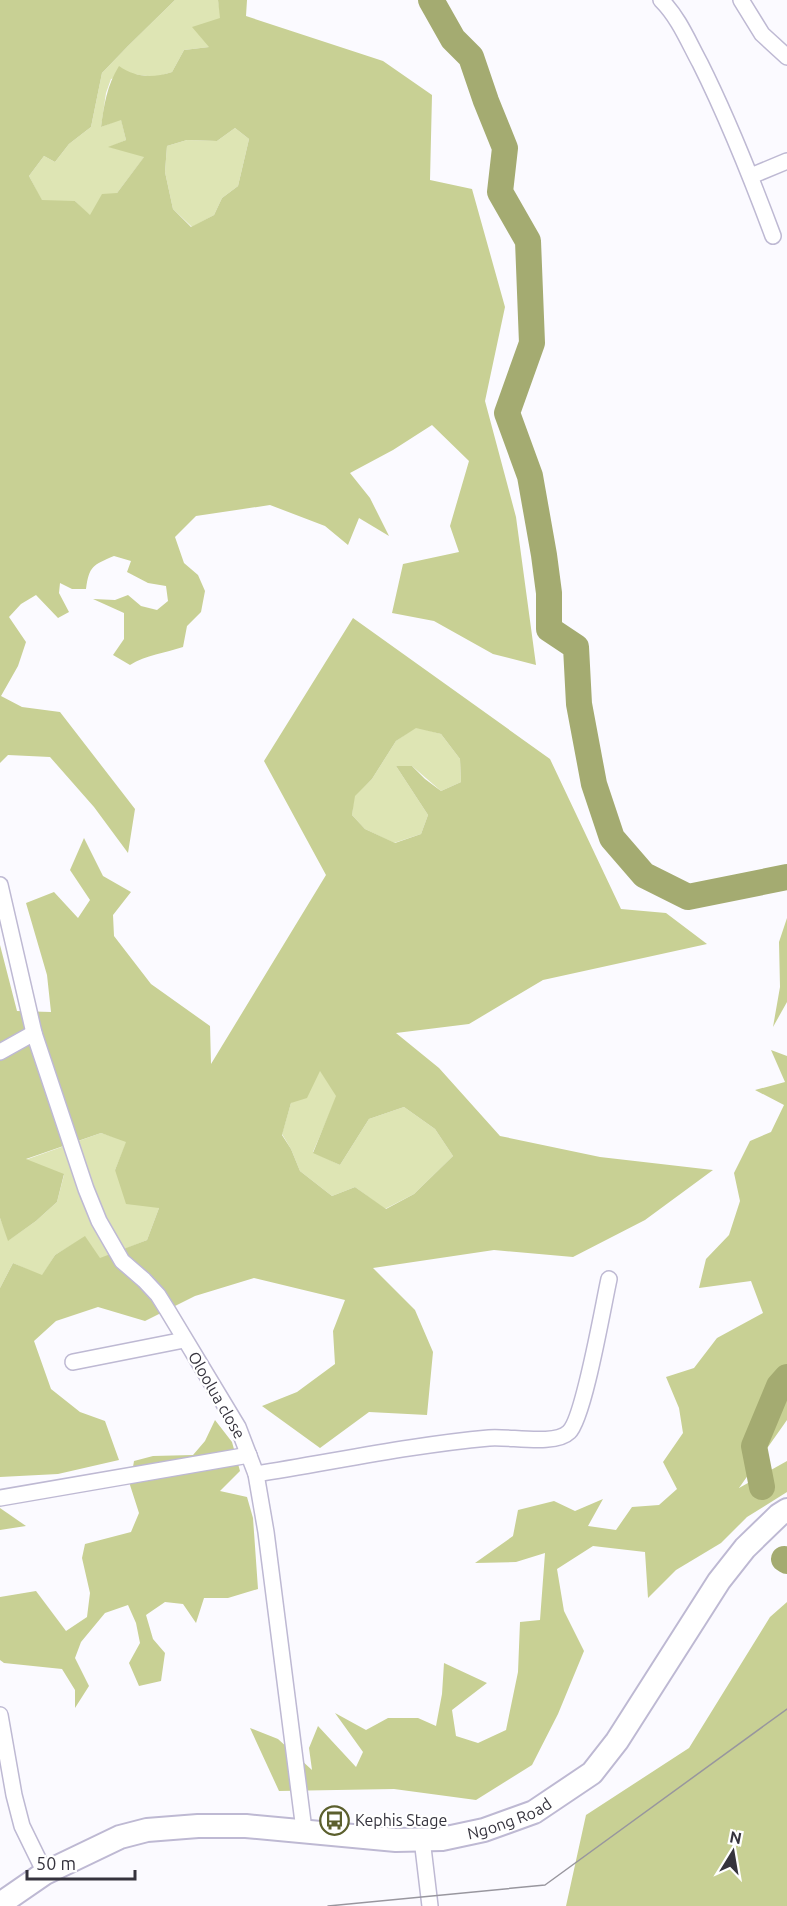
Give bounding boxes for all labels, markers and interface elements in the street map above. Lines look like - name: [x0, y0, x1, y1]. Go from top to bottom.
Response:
- street label: Oloolua close: [185, 1348, 249, 1442]
- street label: Ngong Road: [466, 1794, 555, 1842]
- bus stop icon: Kephis Stage: [318, 1804, 350, 1836]
- place label: Kephis Stage: [355, 1811, 447, 1829]
- north arrow: [703, 1822, 763, 1882]
- text: N: [728, 1827, 743, 1847]
- scale bar: [27, 1843, 135, 1881]
- text: 50 m: [36, 1853, 76, 1873]

